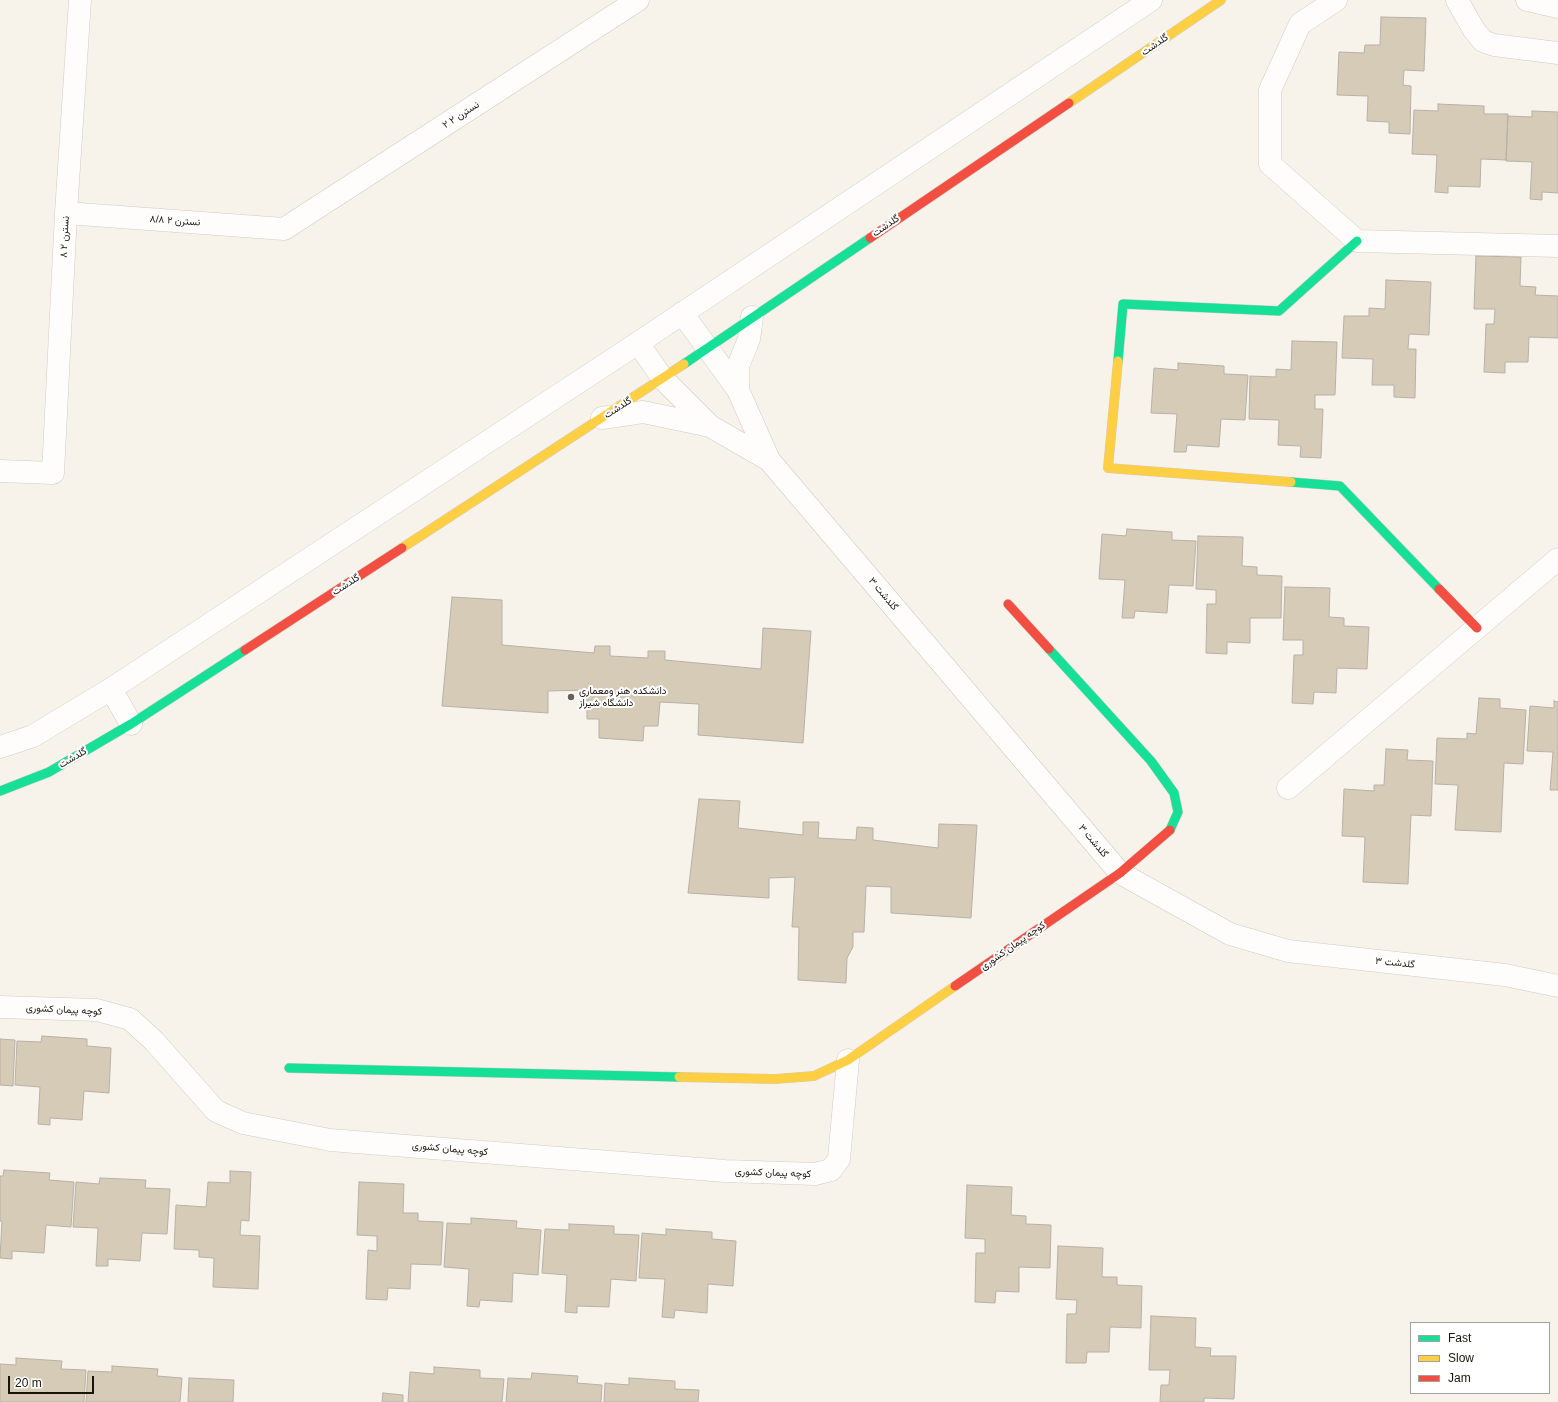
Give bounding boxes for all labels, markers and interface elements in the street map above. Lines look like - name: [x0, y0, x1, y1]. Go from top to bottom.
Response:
- street label: گلدشت: [1139, 32, 1171, 58]
- street label: ۲ نسترن ۲: [440, 99, 482, 131]
- street label: ۸/۸ نسترن ۲: [149, 213, 201, 229]
- street label: گلدشت: [870, 213, 902, 239]
- street label: ۸ نسترن ۲: [58, 216, 72, 258]
- street label: گلدشت: [602, 395, 634, 421]
- street label: گلدشت: [330, 572, 362, 598]
- street label: گلدشت ۳: [866, 575, 900, 613]
- place label: دانشکده هنر‌ ومعماری دانشگاه شیراز: [579, 685, 667, 708]
- marker: دانشکده هنر‌ ومعماری دانشگاه شیراز: [566, 692, 576, 702]
- street label: گلدشت: [57, 745, 89, 771]
- street label: گلدشت ۳: [1076, 822, 1110, 860]
- street label: کوچه پیمان کشوری: [978, 919, 1048, 973]
- street label: گلدشت ۳: [1375, 955, 1415, 971]
- street label: کوچه پیمان کشوری: [26, 1002, 102, 1018]
- street label: کوچه پیمان کشوری: [411, 1140, 489, 1158]
- street label: کوچه پیمان کشوری: [735, 1166, 811, 1180]
- legend: [1410, 1322, 1550, 1394]
- text: Fast: [1448, 1331, 1471, 1345]
- text: Slow: [1448, 1351, 1474, 1365]
- scale bar: [10, 1368, 96, 1394]
- text: Jam: [1448, 1371, 1471, 1385]
- text: 20 m: [15, 1376, 42, 1390]

